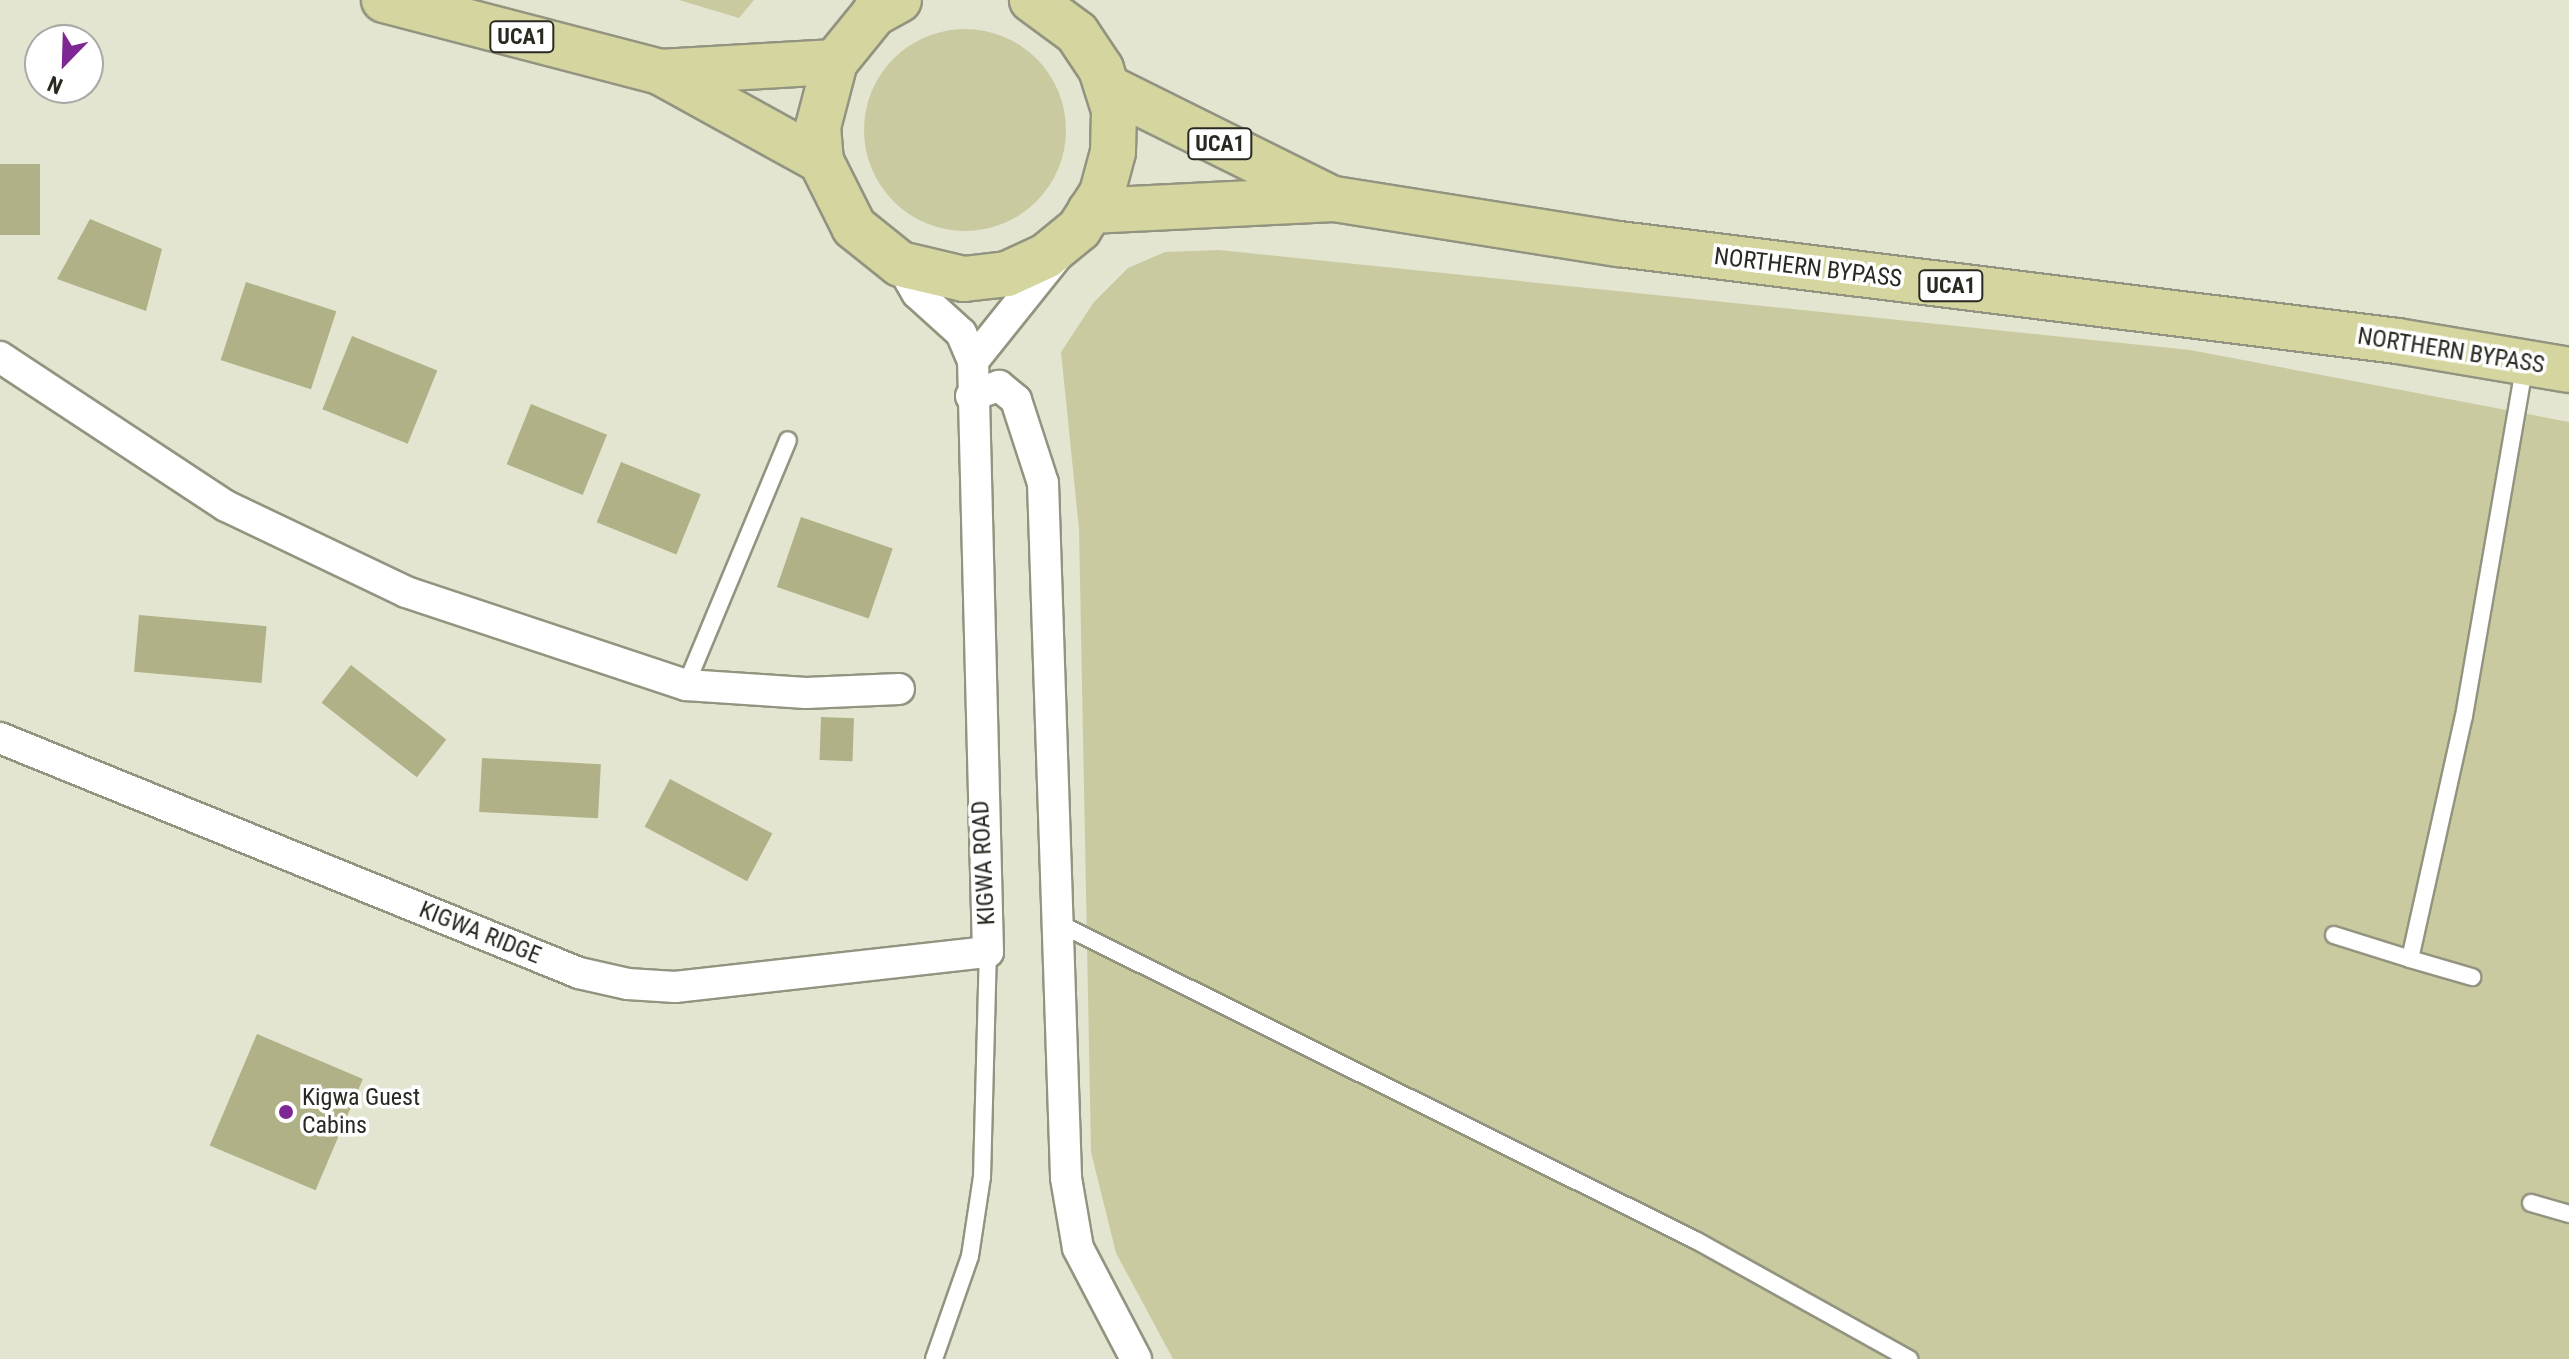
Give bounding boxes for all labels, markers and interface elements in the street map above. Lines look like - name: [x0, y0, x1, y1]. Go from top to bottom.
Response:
- road number: UCA1: [488, 19, 556, 55]
- north arrow: [24, 24, 104, 104]
- text: N: [44, 71, 66, 99]
- road number: UCA1: [1186, 126, 1254, 162]
- street label: NORTHERN BYPASS: [1712, 242, 1904, 294]
- road number: UCA1: [1917, 268, 1985, 304]
- street label: NORTHERN BYPASS: [2355, 322, 2547, 380]
- street label: KIGWA ROAD: [966, 800, 1002, 926]
- street label: KIGWA RIDGE: [415, 895, 545, 971]
- place label: Kigwa Guest Cabins: [302, 1084, 420, 1140]
- marker: Kigwa Guest Cabins: [277, 1103, 295, 1121]

